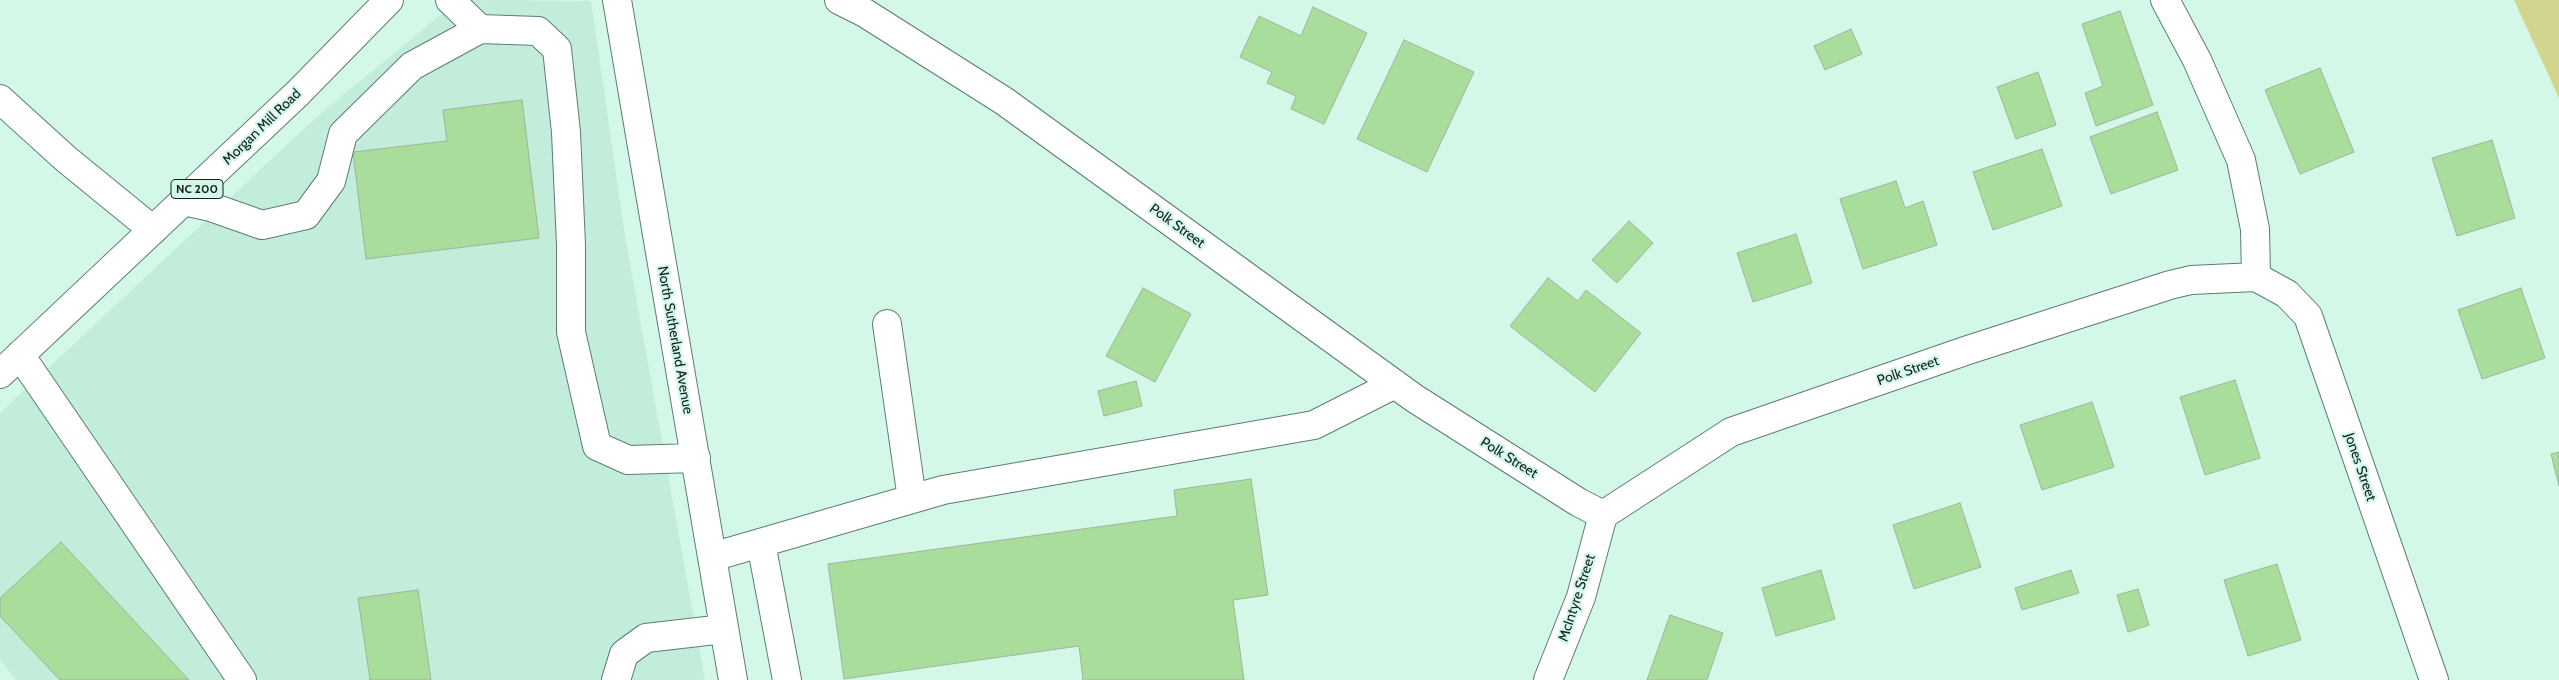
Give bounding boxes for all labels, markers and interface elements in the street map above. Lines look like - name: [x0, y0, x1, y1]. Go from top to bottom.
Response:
- street label: Morgan Mill Road: [219, 85, 305, 169]
- road number: NC 200: [171, 180, 223, 198]
- street label: Polk Street: [1146, 200, 1208, 252]
- street label: North Sutherland Avenue: [654, 265, 696, 415]
- street label: Polk Street: [1875, 353, 1941, 389]
- street label: Jones Street: [2341, 431, 2379, 503]
- street label: Polk Street: [1477, 434, 1541, 482]
- street label: McIntyre Street: [1555, 552, 1599, 644]

